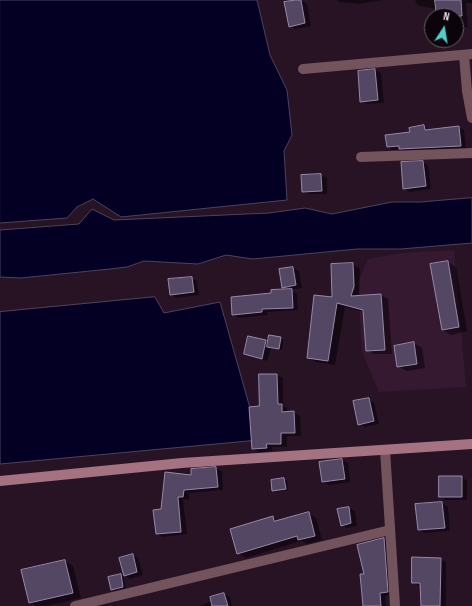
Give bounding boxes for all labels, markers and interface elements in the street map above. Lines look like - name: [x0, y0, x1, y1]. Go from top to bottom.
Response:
- north arrow: [424, 8, 464, 48]
- text: N: [442, 10, 451, 24]

